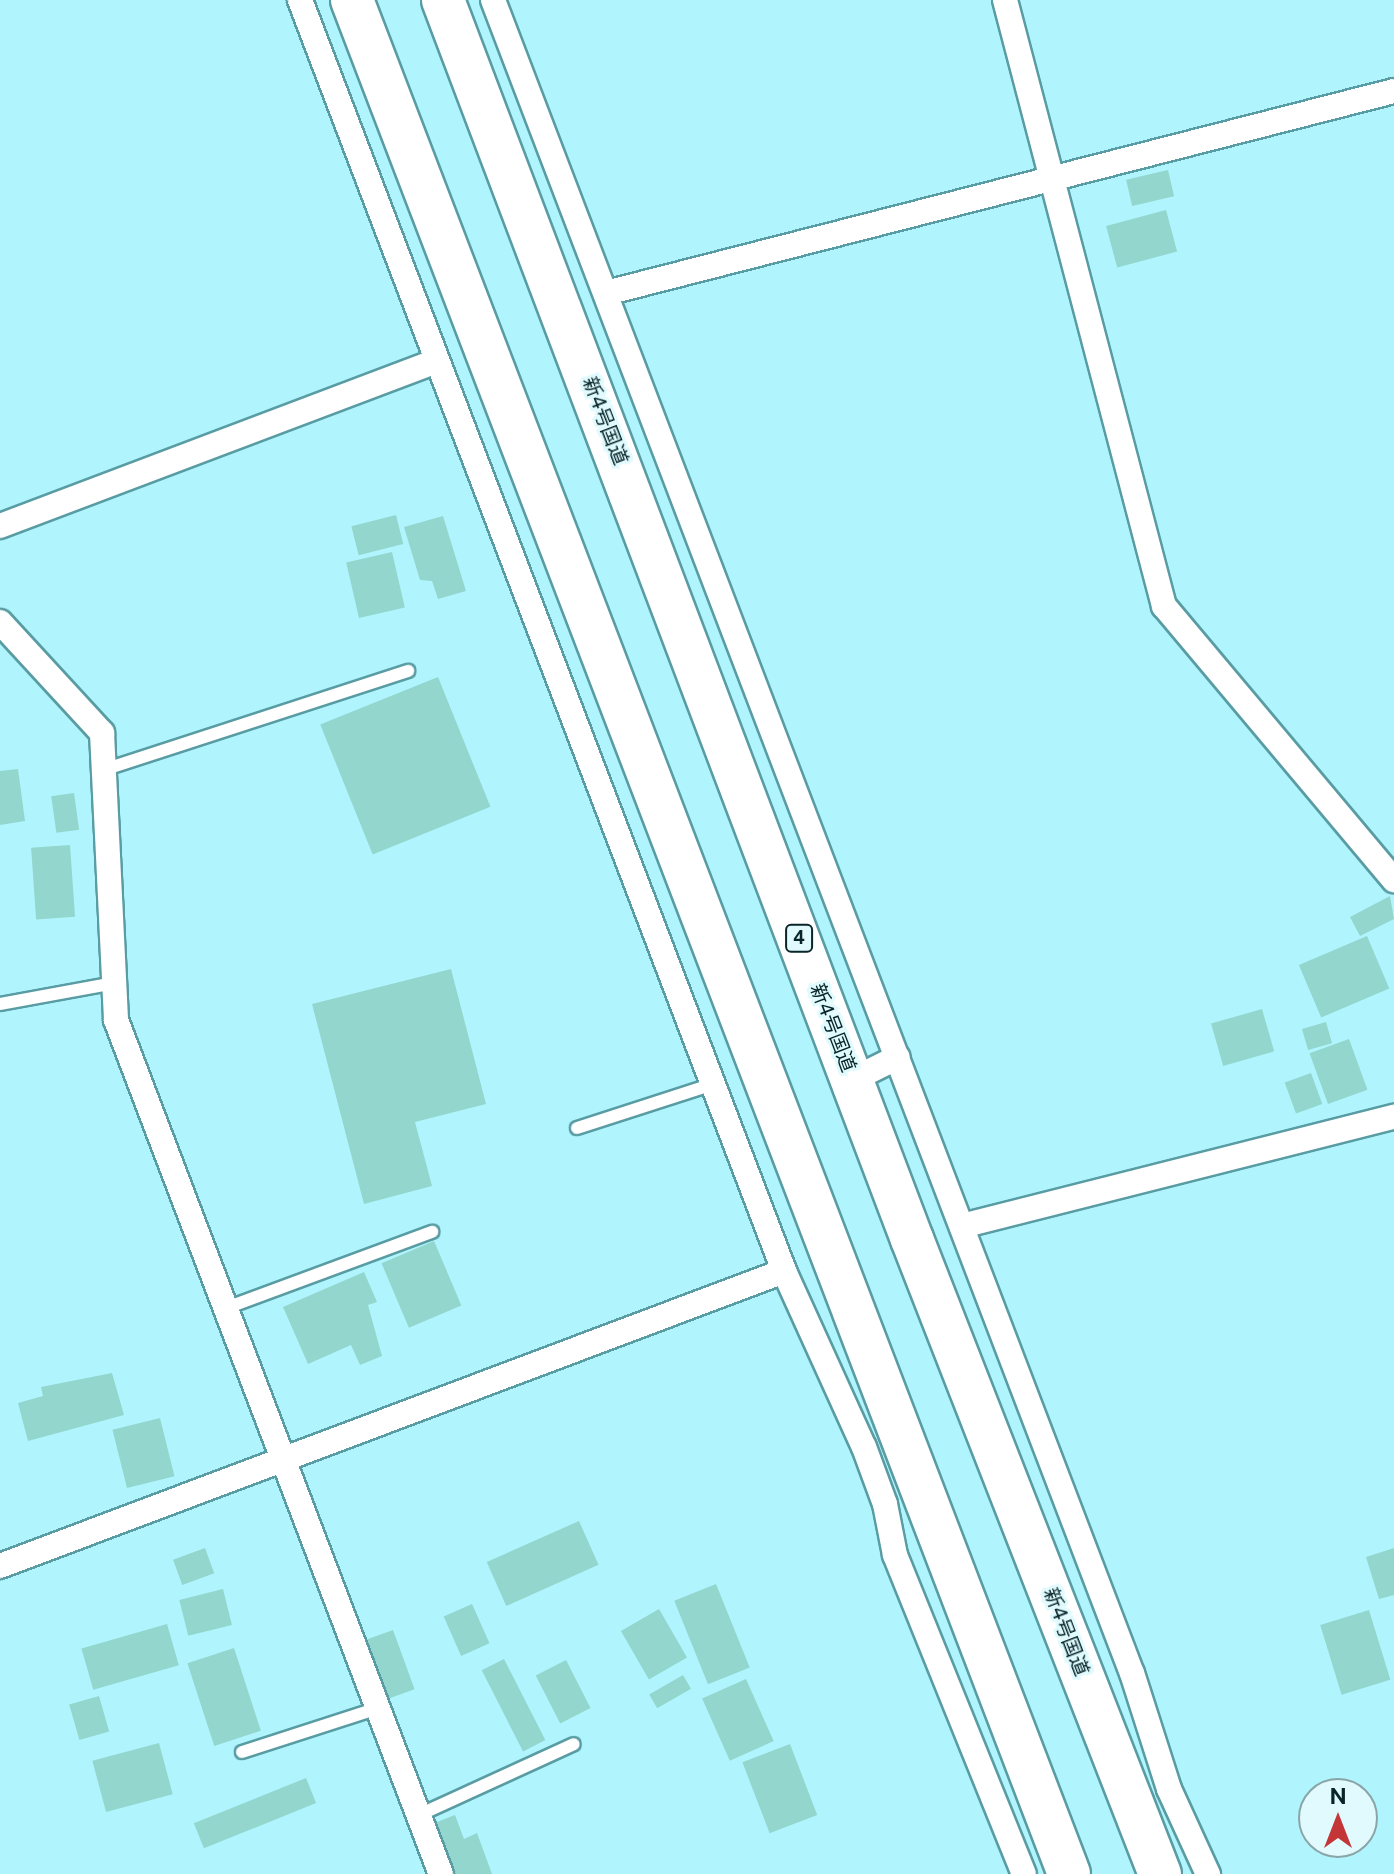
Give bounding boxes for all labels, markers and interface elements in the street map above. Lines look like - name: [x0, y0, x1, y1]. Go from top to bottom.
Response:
- street label: 新4号国道: [577, 373, 633, 469]
- road number: 4: [785, 924, 813, 952]
- street label: 新4号国道: [805, 980, 861, 1076]
- street label: 新4号国道: [1038, 1584, 1094, 1680]
- north arrow: [1298, 1778, 1378, 1858]
- text: N: [1329, 1783, 1347, 1809]

